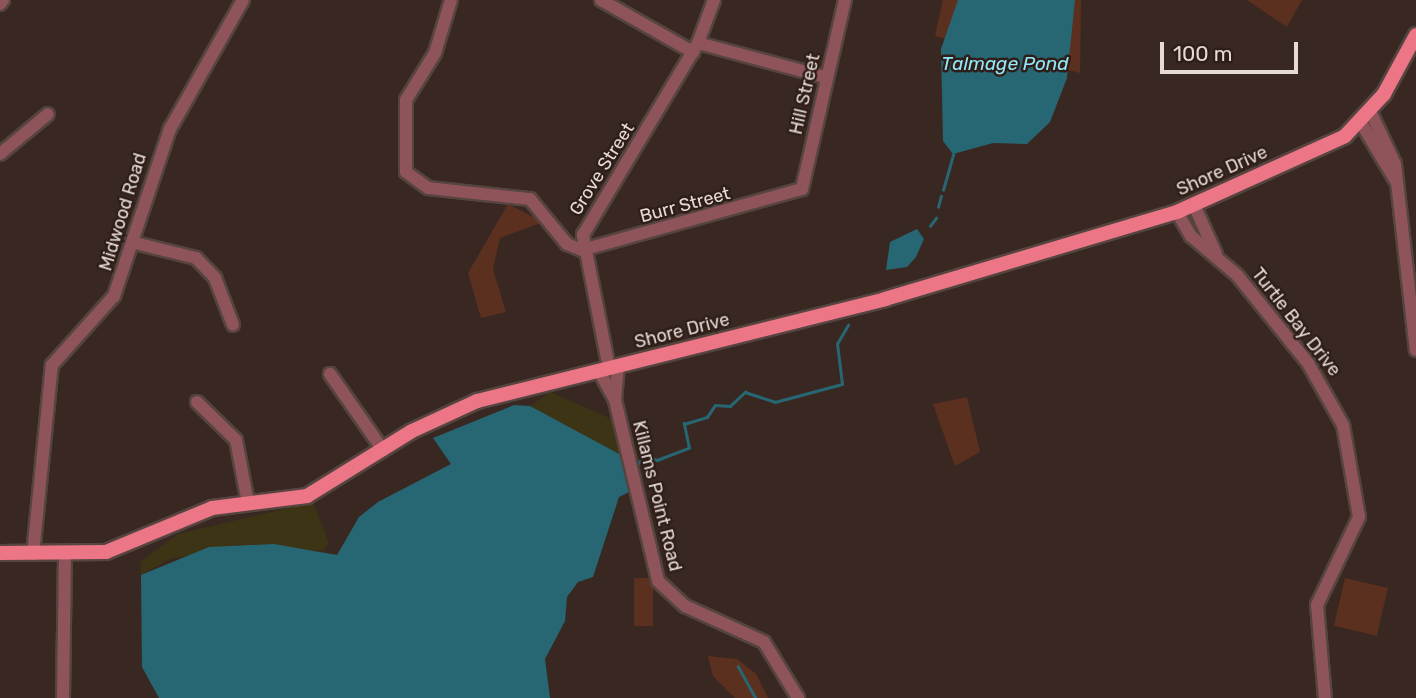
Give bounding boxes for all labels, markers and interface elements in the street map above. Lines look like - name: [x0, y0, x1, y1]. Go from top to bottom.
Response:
- scale bar: [1164, 28, 1302, 72]
- text: 100 m: [1173, 41, 1232, 66]
- street label: Hill Street: [785, 51, 825, 137]
- water label: Talmage Pond: [941, 53, 1069, 75]
- street label: Grove Street: [565, 119, 639, 219]
- street label: Shore Drive: [1173, 141, 1271, 201]
- street label: Midwood Road: [95, 151, 151, 273]
- street label: Burr Street: [637, 183, 733, 227]
- street label: Turtle Bay Drive: [1247, 263, 1345, 381]
- street label: Shore Drive: [632, 309, 732, 353]
- street label: Killams Point Road: [628, 418, 686, 574]

